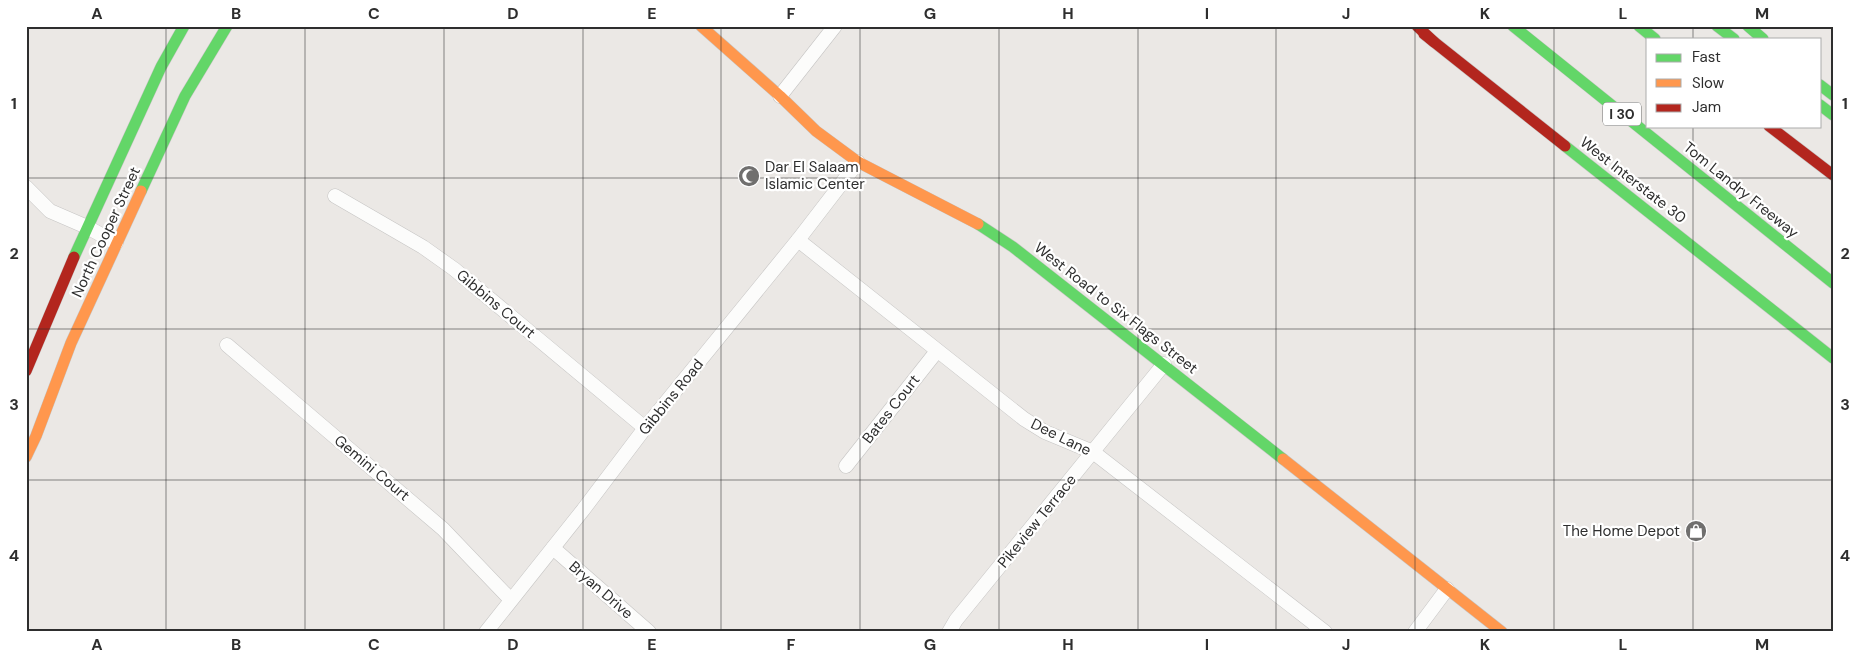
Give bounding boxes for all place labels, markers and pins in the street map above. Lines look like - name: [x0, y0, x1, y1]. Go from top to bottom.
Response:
- place label: Dar El Salaam Islamic Center: [765, 157, 865, 194]
- mosque icon: Dar El Salaam Islamic Center: [737, 164, 761, 188]
- shop icon: The Home Depot: [1684, 519, 1708, 543]
- place label: The Home Depot: [1563, 521, 1680, 541]

